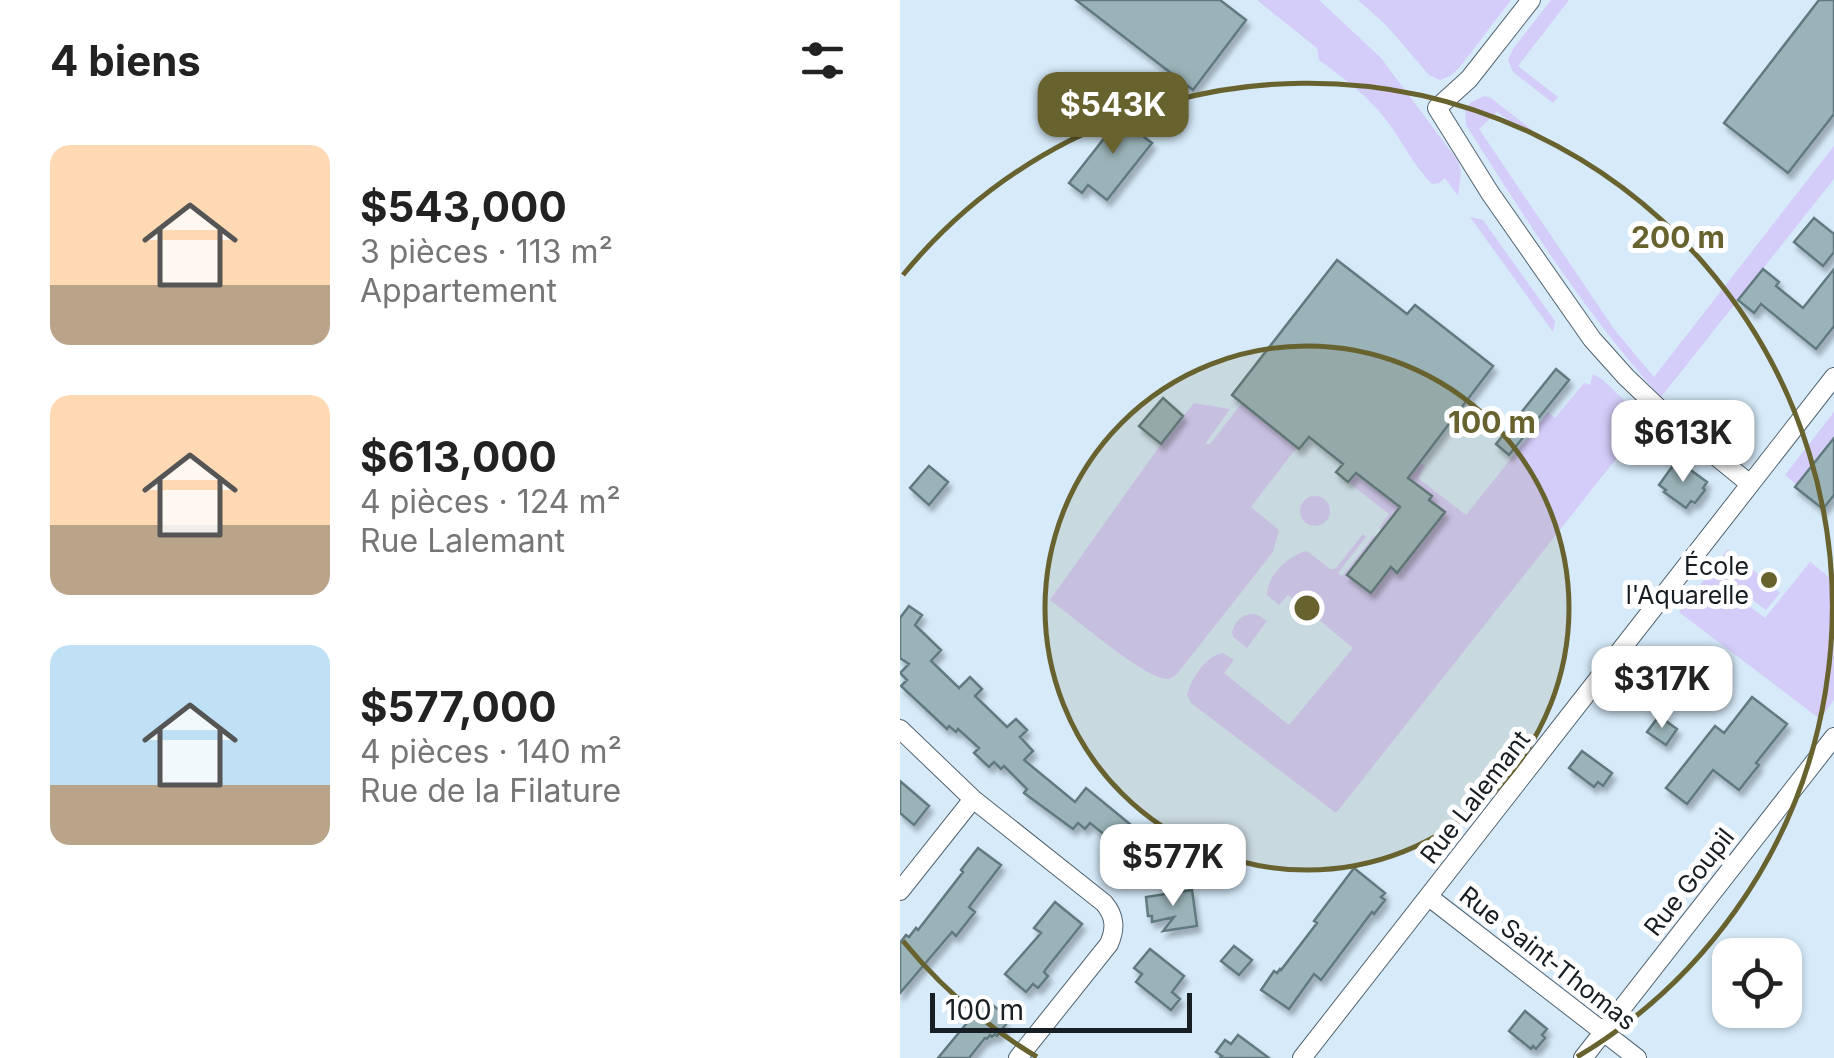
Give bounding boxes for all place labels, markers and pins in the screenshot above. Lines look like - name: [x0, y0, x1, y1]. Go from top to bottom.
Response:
- pin: $543K: [1043, 72, 1183, 157]
- pin: $613K: [1613, 400, 1753, 485]
- place label: École l'Aquarelle: [1626, 550, 1749, 610]
- marker: École l'Aquarelle: [1758, 569, 1780, 591]
- centre of rings: [1289, 590, 1325, 626]
- pin: $317K: [1592, 646, 1732, 731]
- pin: $577K: [1103, 824, 1243, 909]

